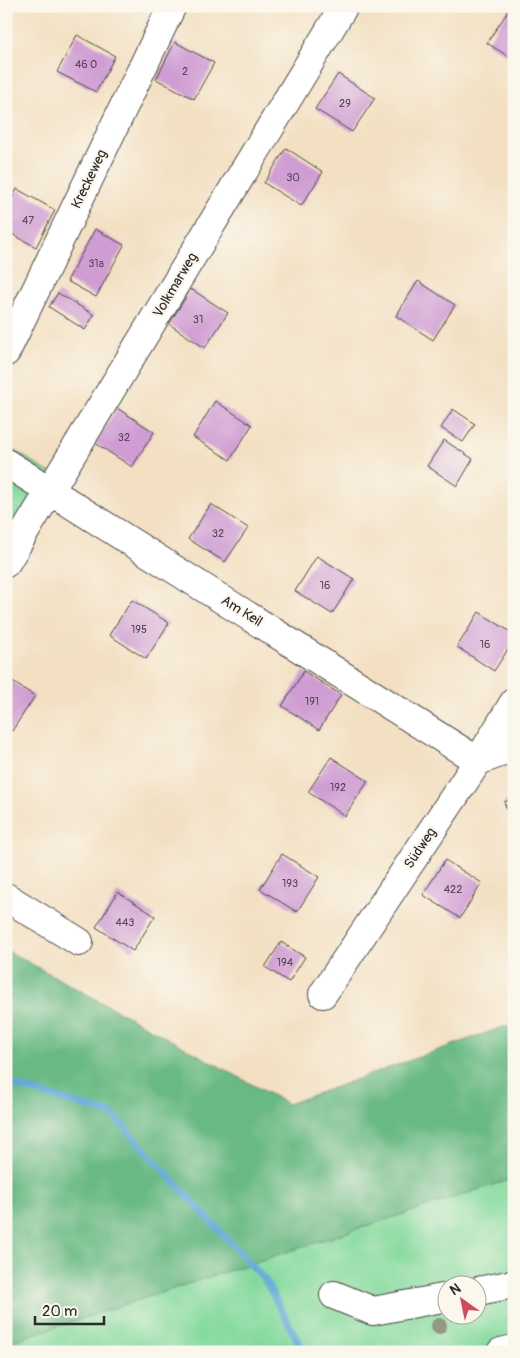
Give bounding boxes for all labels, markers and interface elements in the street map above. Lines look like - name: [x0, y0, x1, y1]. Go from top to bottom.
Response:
- house number: 46 O: [75, 58, 97, 71]
- house number: 2: [182, 65, 188, 78]
- house number: 29: [339, 97, 351, 110]
- street label: Kreckeweg: [67, 147, 111, 211]
- house number: 30: [286, 171, 300, 184]
- house number: 47: [22, 214, 34, 227]
- street label: Volkmarweg: [149, 250, 201, 320]
- house number: 31a: [88, 257, 104, 270]
- house number: 31: [193, 313, 203, 326]
- house number: 32: [118, 431, 130, 444]
- house number: 32: [212, 527, 224, 540]
- house number: 16: [320, 579, 330, 592]
- street label: Am Keil: [218, 592, 266, 630]
- house number: 195: [131, 623, 147, 636]
- house number: 16: [480, 638, 490, 651]
- house number: 191: [305, 695, 319, 708]
- house number: 192: [330, 781, 346, 794]
- street label: Südweg: [400, 824, 440, 872]
- house number: 193: [282, 877, 298, 890]
- house number: 422: [444, 883, 462, 896]
- house number: 443: [116, 916, 134, 929]
- house number: 194: [277, 956, 294, 969]
- north arrow: [438, 1276, 488, 1326]
- text: N: [447, 1280, 464, 1299]
- scale bar: [35, 1293, 104, 1325]
- text: 20 m: [42, 1302, 77, 1321]

